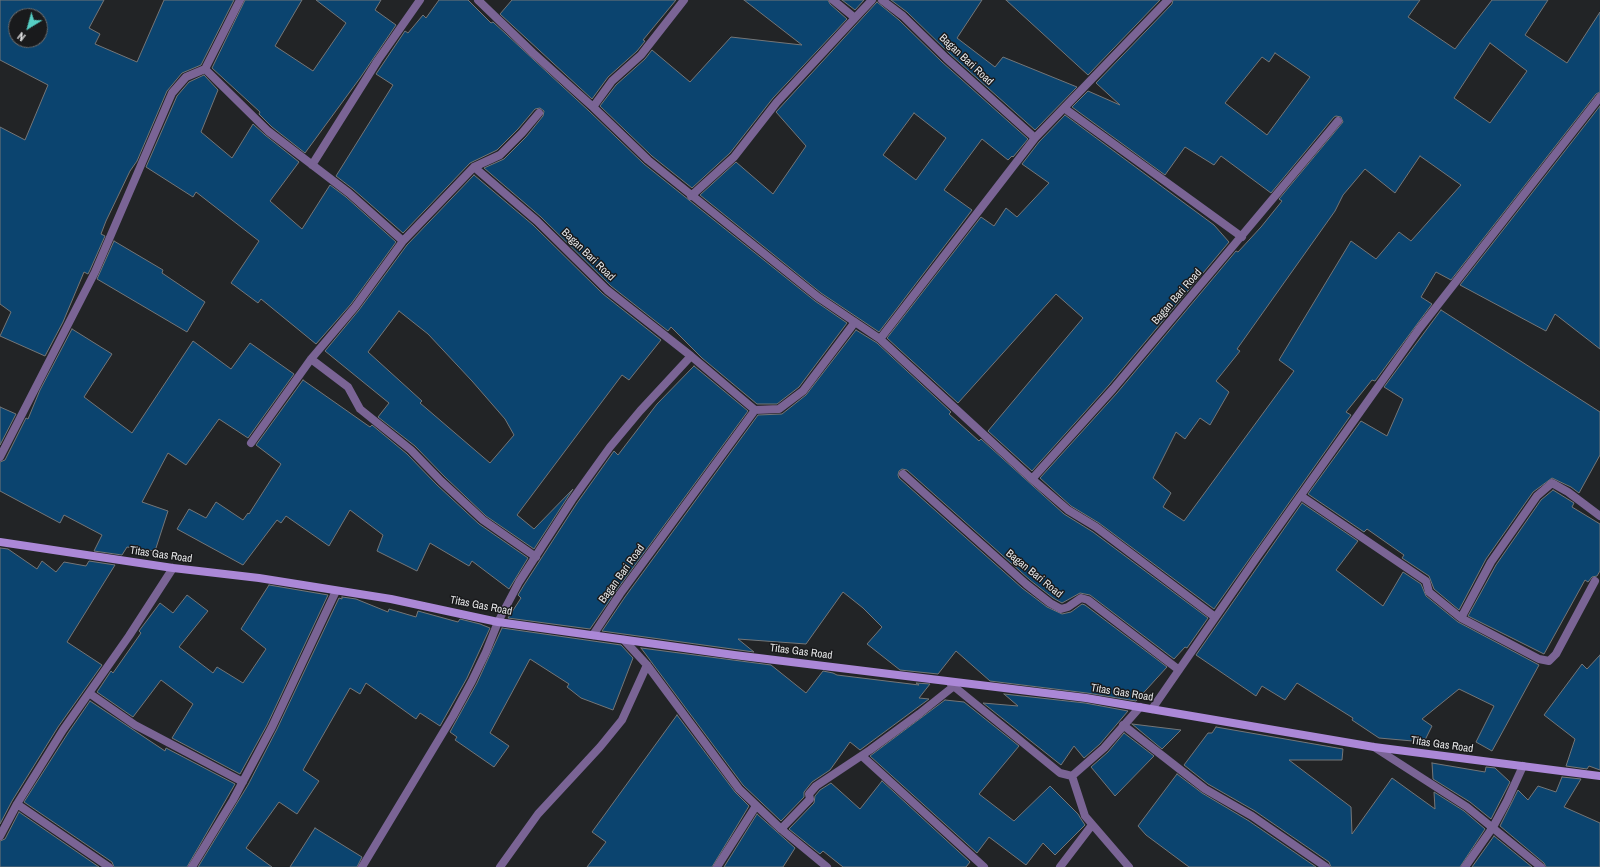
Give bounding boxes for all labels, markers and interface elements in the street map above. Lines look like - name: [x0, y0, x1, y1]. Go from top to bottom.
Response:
- north arrow: [8, 8, 48, 48]
- text: N: [15, 29, 28, 44]
- street label: Bagan Bari Road: [936, 32, 996, 88]
- street label: Bagan Bari Road: [559, 226, 617, 284]
- street label: Bagan Bari Road: [1149, 267, 1205, 327]
- street label: Bagan Bari Road: [596, 542, 648, 606]
- street label: Titas Gas Road: [129, 544, 193, 566]
- street label: Bagan Bari Road: [1003, 547, 1065, 601]
- street label: Titas Gas Road: [449, 594, 513, 618]
- street label: Titas Gas Road: [769, 642, 833, 662]
- street label: Titas Gas Road: [1090, 682, 1154, 704]
- street label: Titas Gas Road: [1410, 734, 1474, 756]

